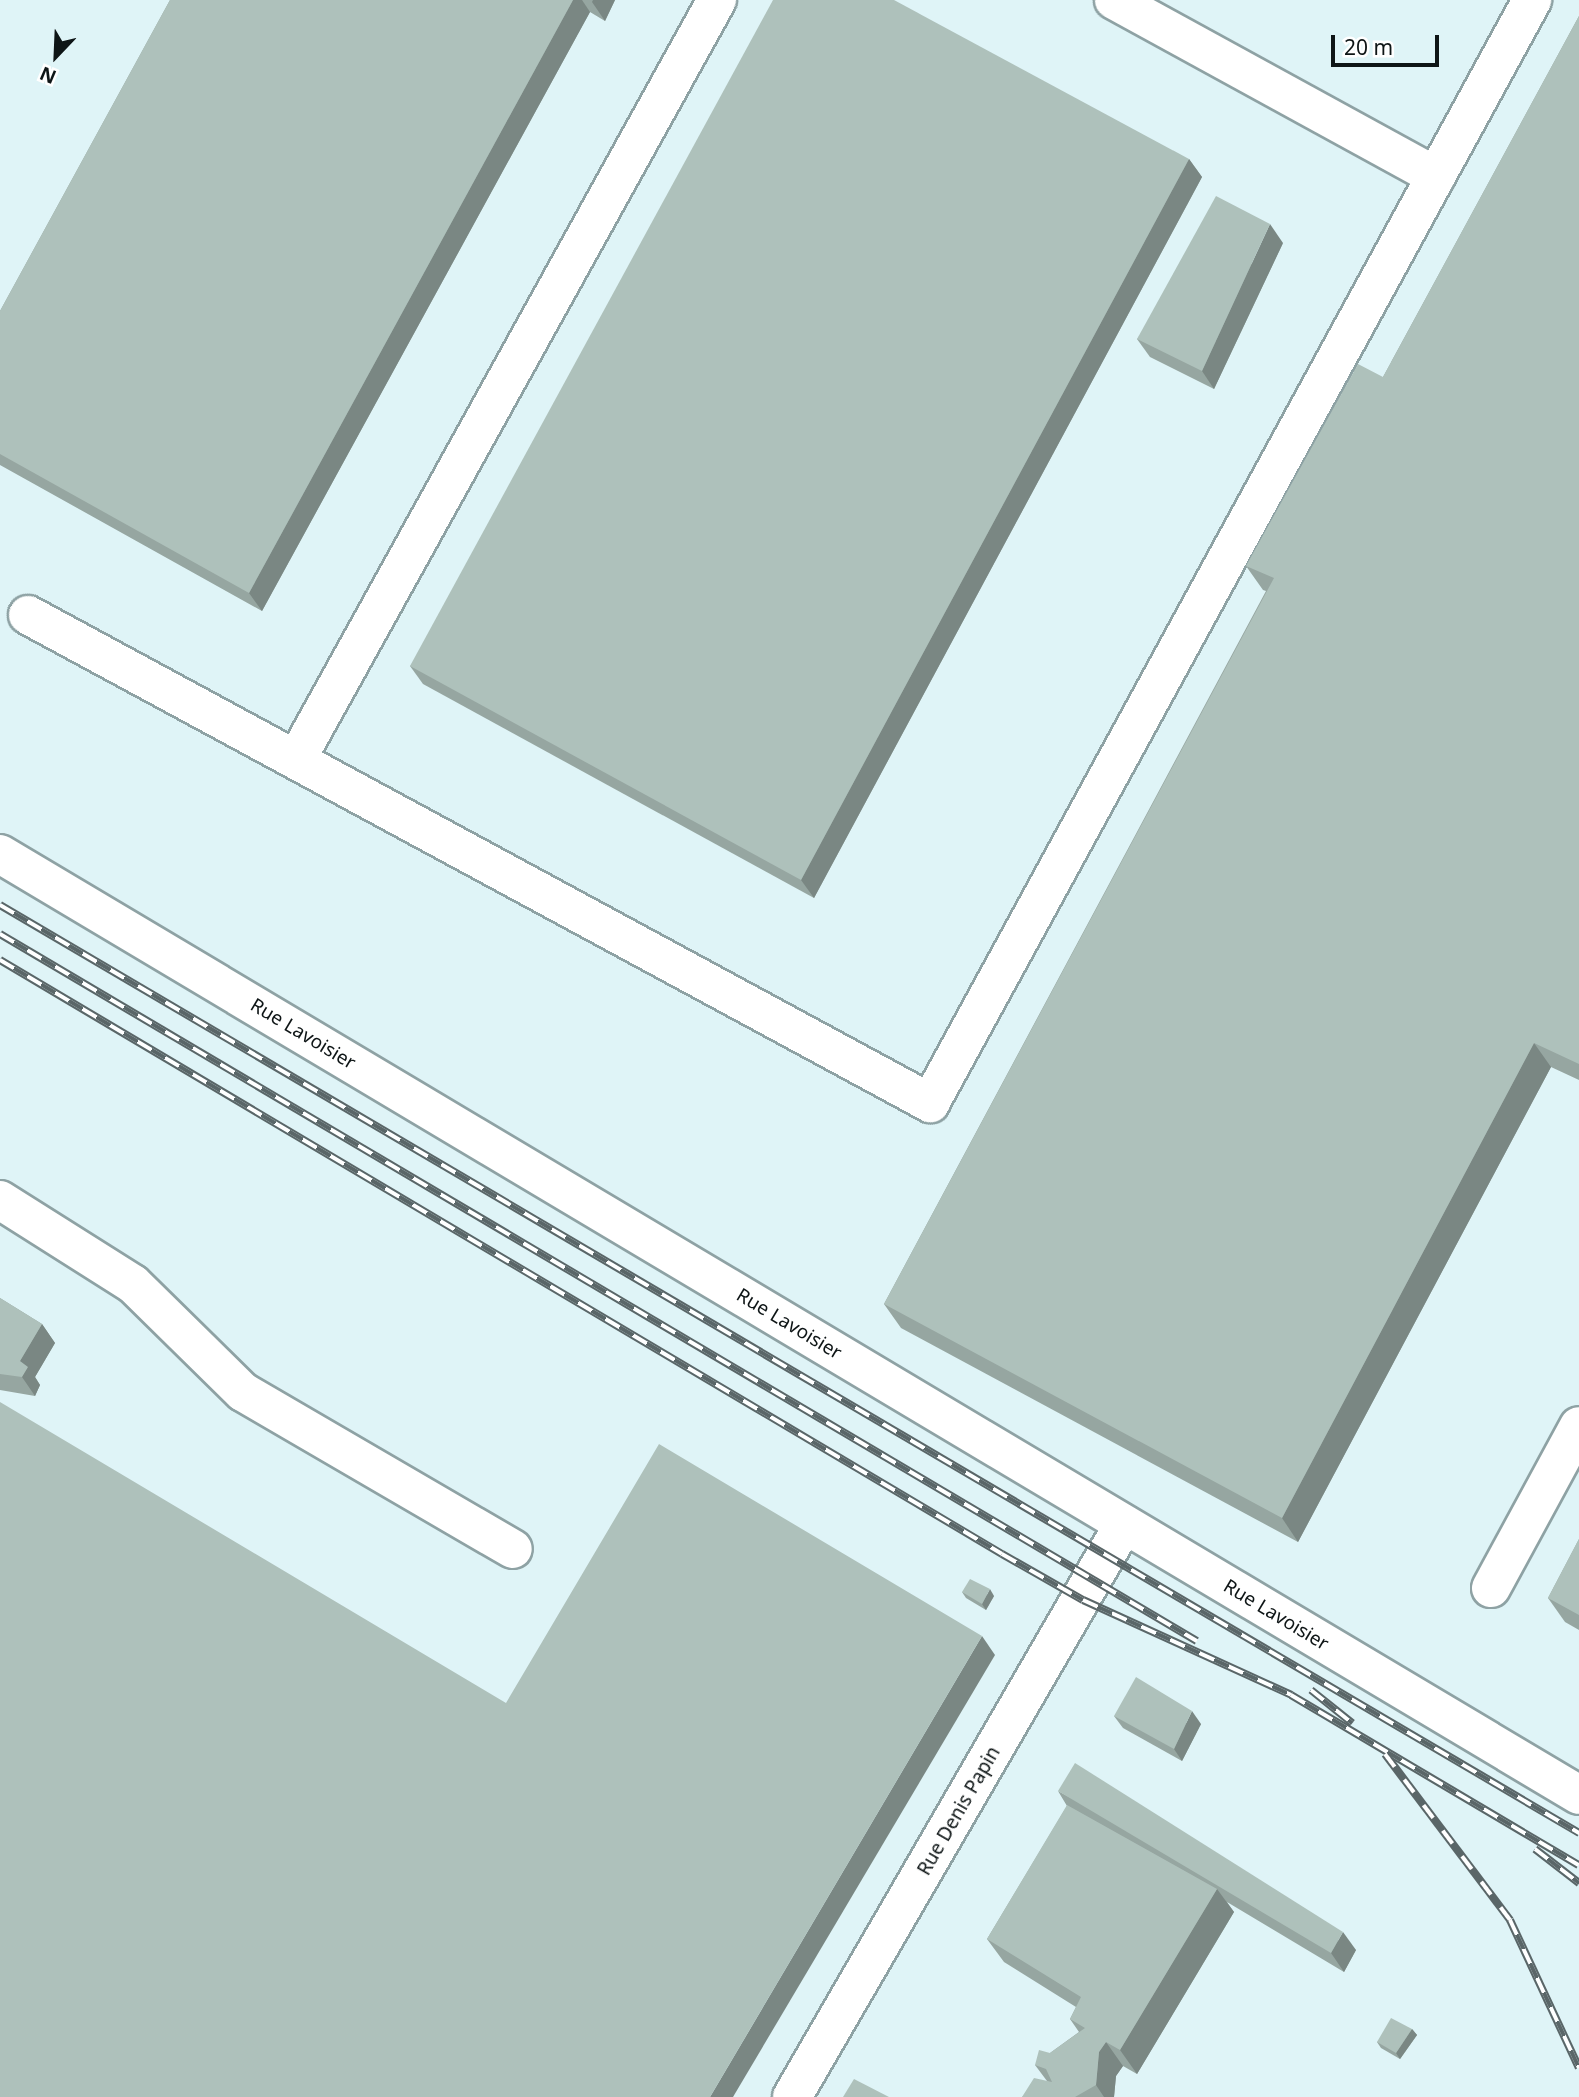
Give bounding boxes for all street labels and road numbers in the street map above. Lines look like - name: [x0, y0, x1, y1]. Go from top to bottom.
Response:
- street label: Rue Lavoisier: [246, 994, 360, 1074]
- street label: Rue Lavoisier: [732, 1284, 846, 1364]
- street label: Rue Lavoisier: [1219, 1575, 1333, 1655]
- street label: Rue Denis Papin: [913, 1743, 1005, 1879]

